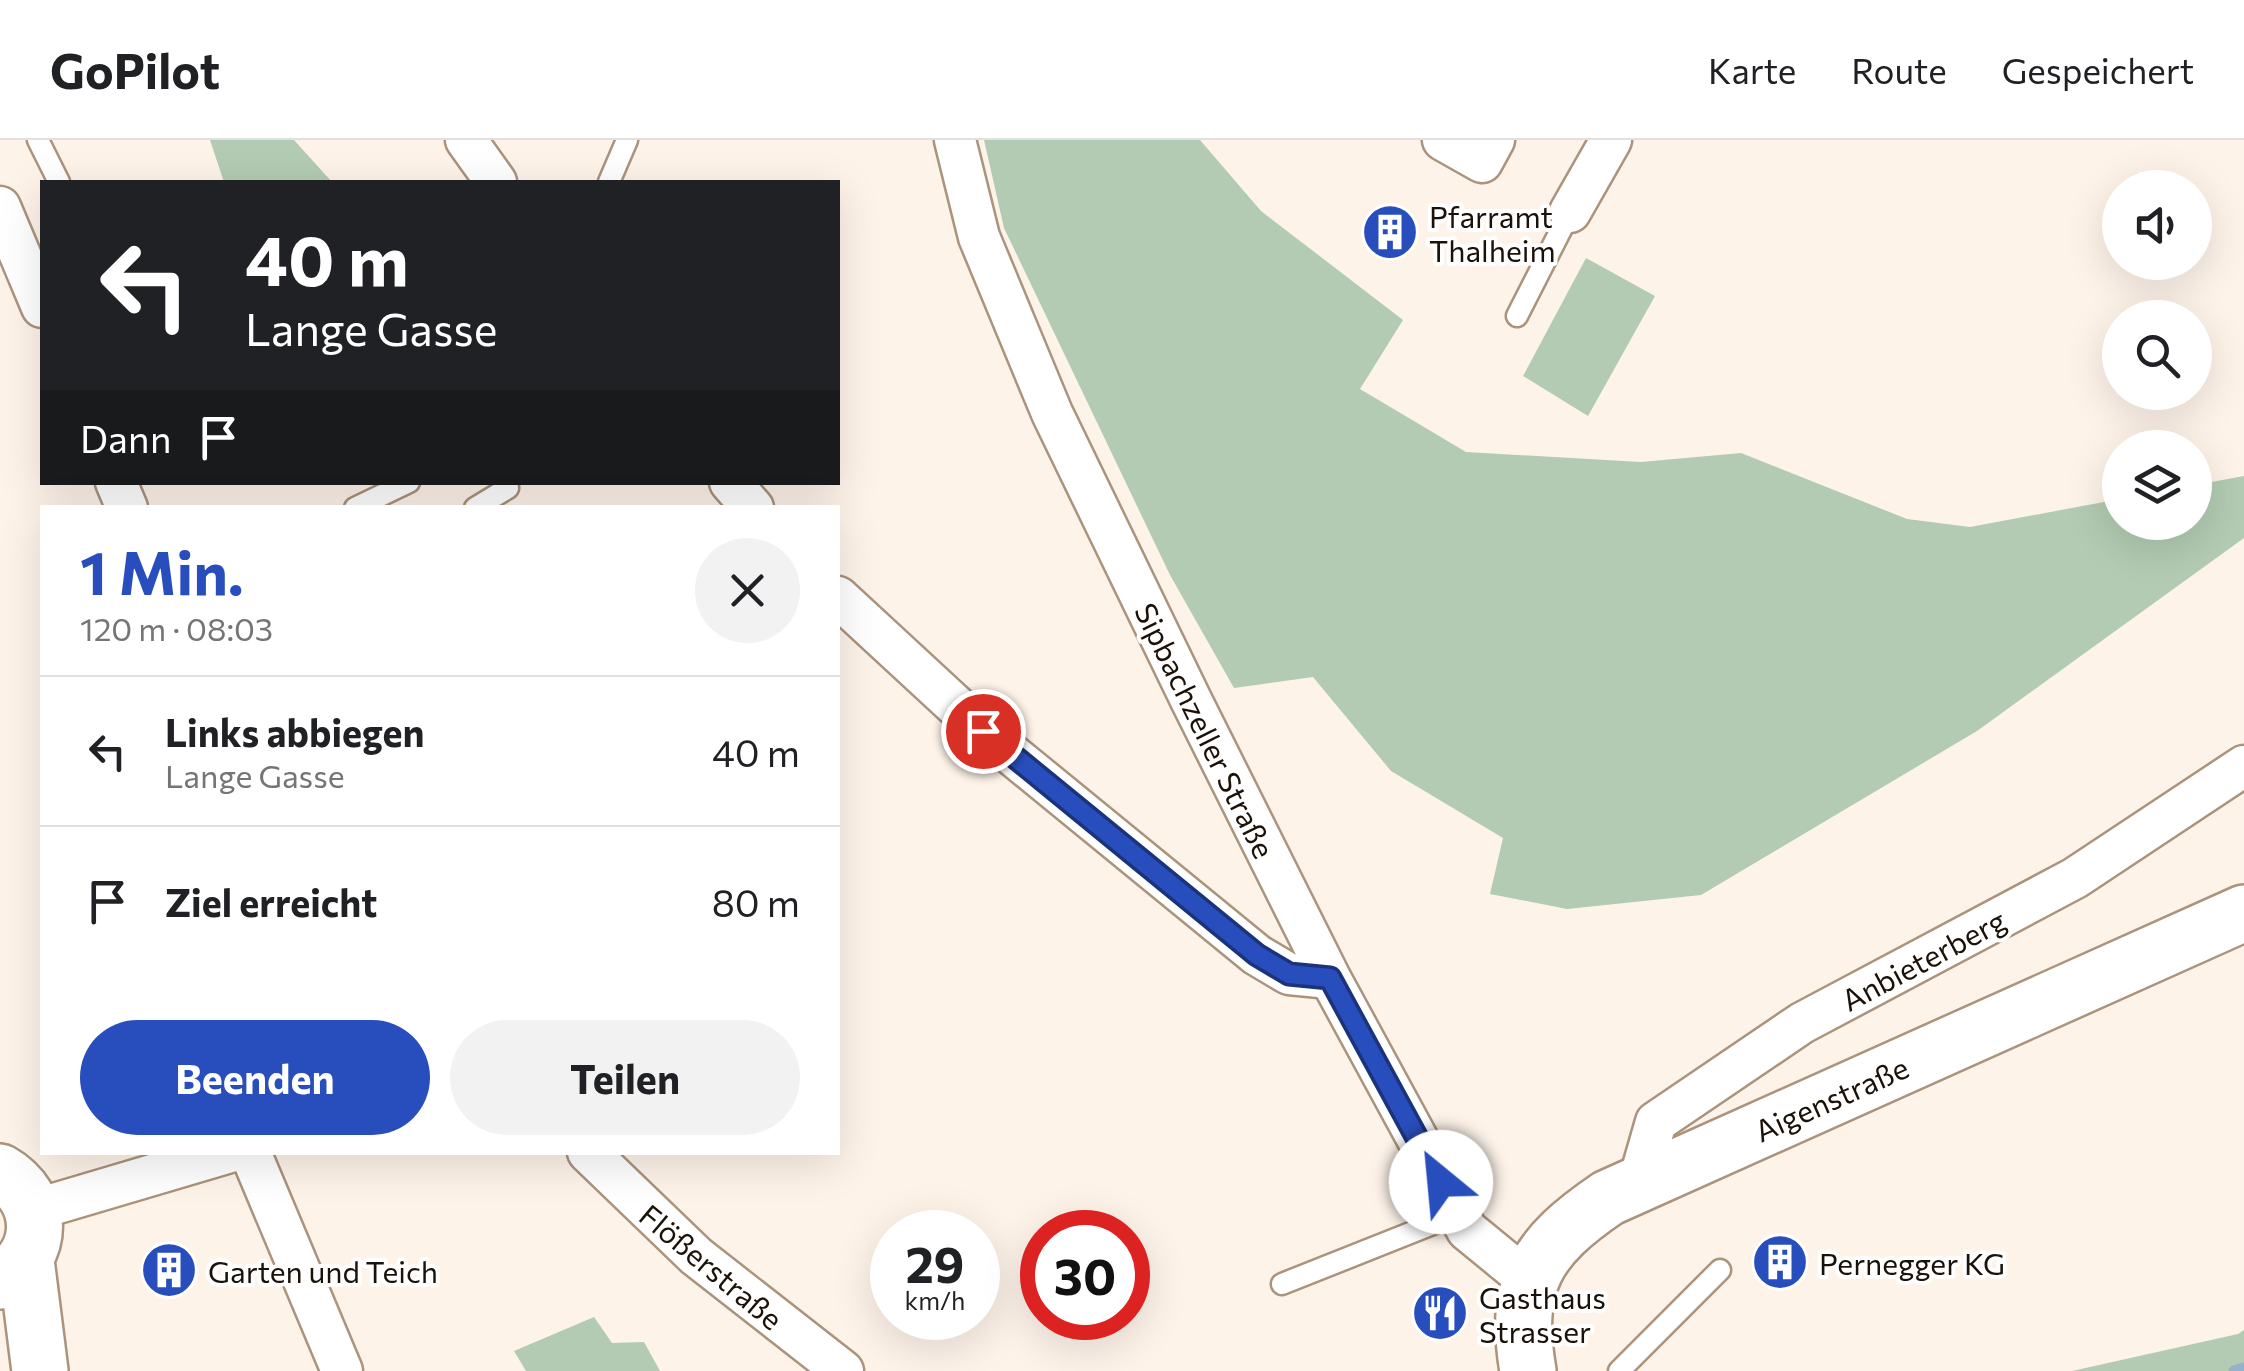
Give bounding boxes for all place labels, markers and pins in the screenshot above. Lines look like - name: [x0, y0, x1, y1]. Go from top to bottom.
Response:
- place label: Pfarramt Thalheim: [1429, 197, 1556, 268]
- building icon: Pfarramt Thalheim: [1360, 202, 1420, 262]
- pin: [941, 689, 1026, 774]
- building icon: Pernegger KG: [1750, 1232, 1810, 1292]
- building icon: Garten und Teich: [139, 1240, 199, 1300]
- place label: Pernegger KG: [1819, 1244, 2005, 1281]
- place label: Garten und Teich: [208, 1252, 438, 1289]
- place label: Gasthaus Strasser: [1479, 1278, 1606, 1349]
- restaurant icon: Gasthaus Strasser: [1410, 1283, 1470, 1343]

